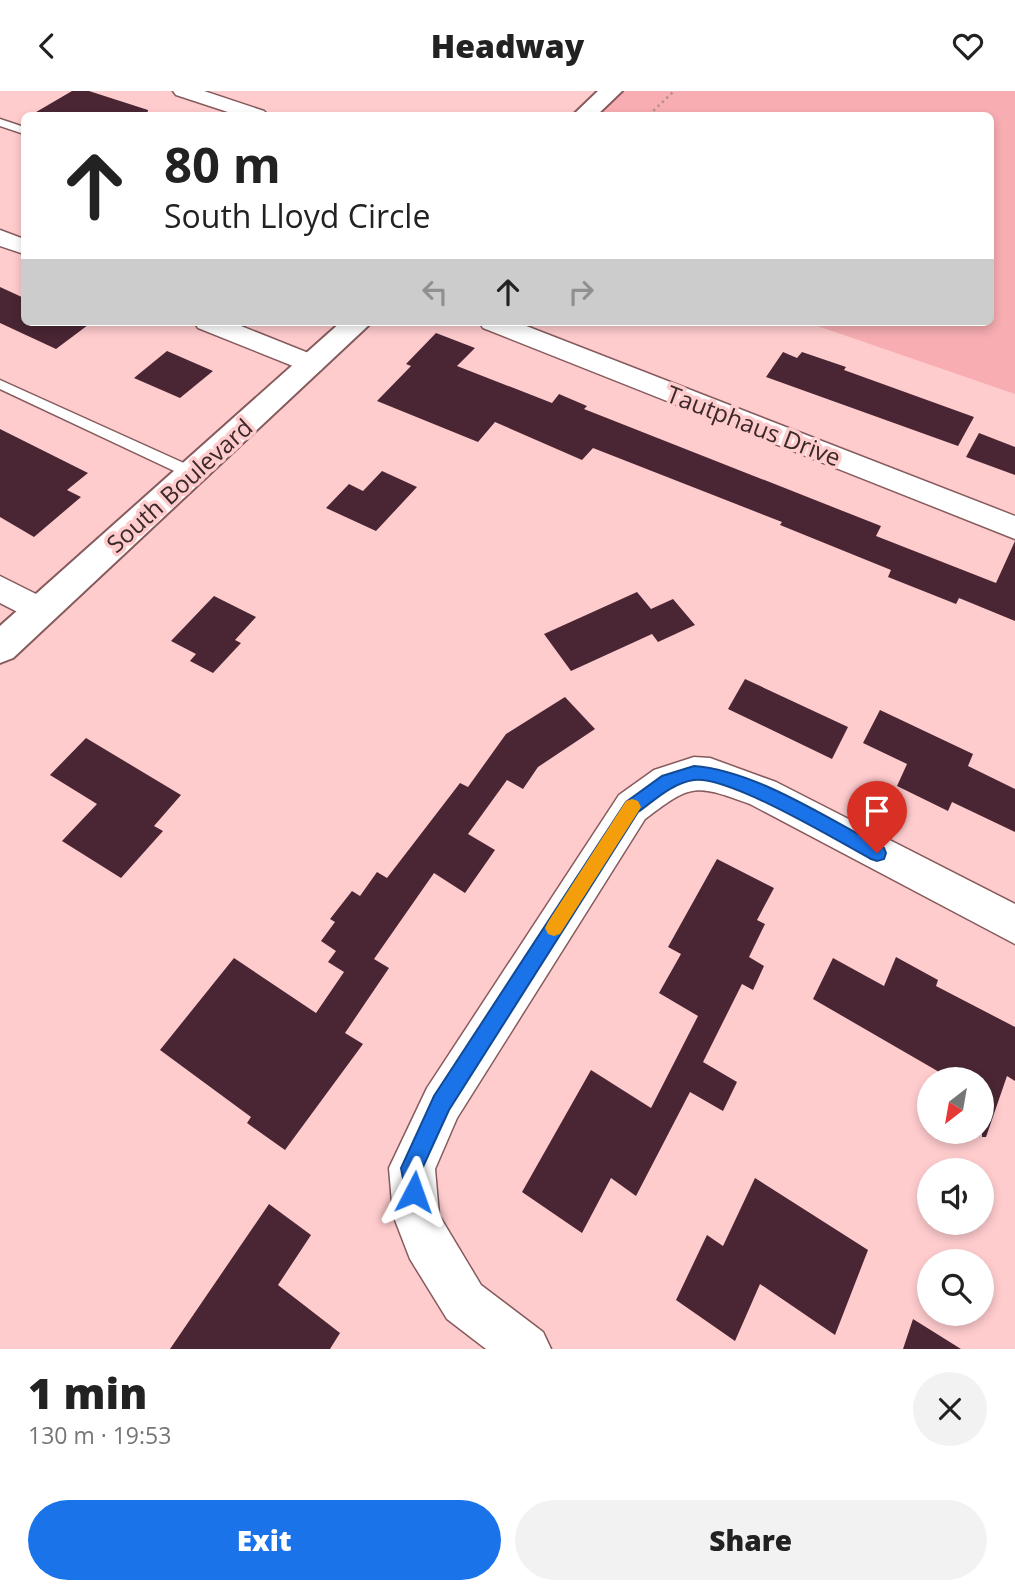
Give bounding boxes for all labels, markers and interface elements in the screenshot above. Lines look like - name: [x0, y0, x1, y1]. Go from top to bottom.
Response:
- text: Headway: [431, 24, 584, 67]
- icon: back: [28, 27, 66, 65]
- icon: heart: [949, 27, 987, 65]
- text: 80 m: [164, 131, 281, 197]
- icon: ahead: [49, 140, 140, 231]
- text: South Lloyd Circle: [164, 194, 430, 237]
- icon: left: [416, 273, 454, 311]
- icon: ahead: [489, 273, 527, 311]
- icon: right: [562, 273, 600, 311]
- street label: Tautphaus Drive: [662, 377, 846, 473]
- street label: South Boulevard: [99, 411, 259, 559]
- pin: [847, 781, 907, 853]
- icon: arrive: [858, 792, 896, 830]
- north arrow: [917, 1067, 994, 1145]
- map controls: [917, 1067, 994, 1326]
- position arrow: [377, 1155, 451, 1229]
- button: sound: [917, 1158, 994, 1235]
- button: search: [917, 1249, 994, 1326]
- text: 1 min: [28, 1364, 147, 1421]
- button: close: [913, 1372, 987, 1446]
- text: 130 m · 19:53: [28, 1419, 171, 1451]
- button: Exit: [28, 1500, 501, 1580]
- button: Share: [515, 1500, 987, 1580]

